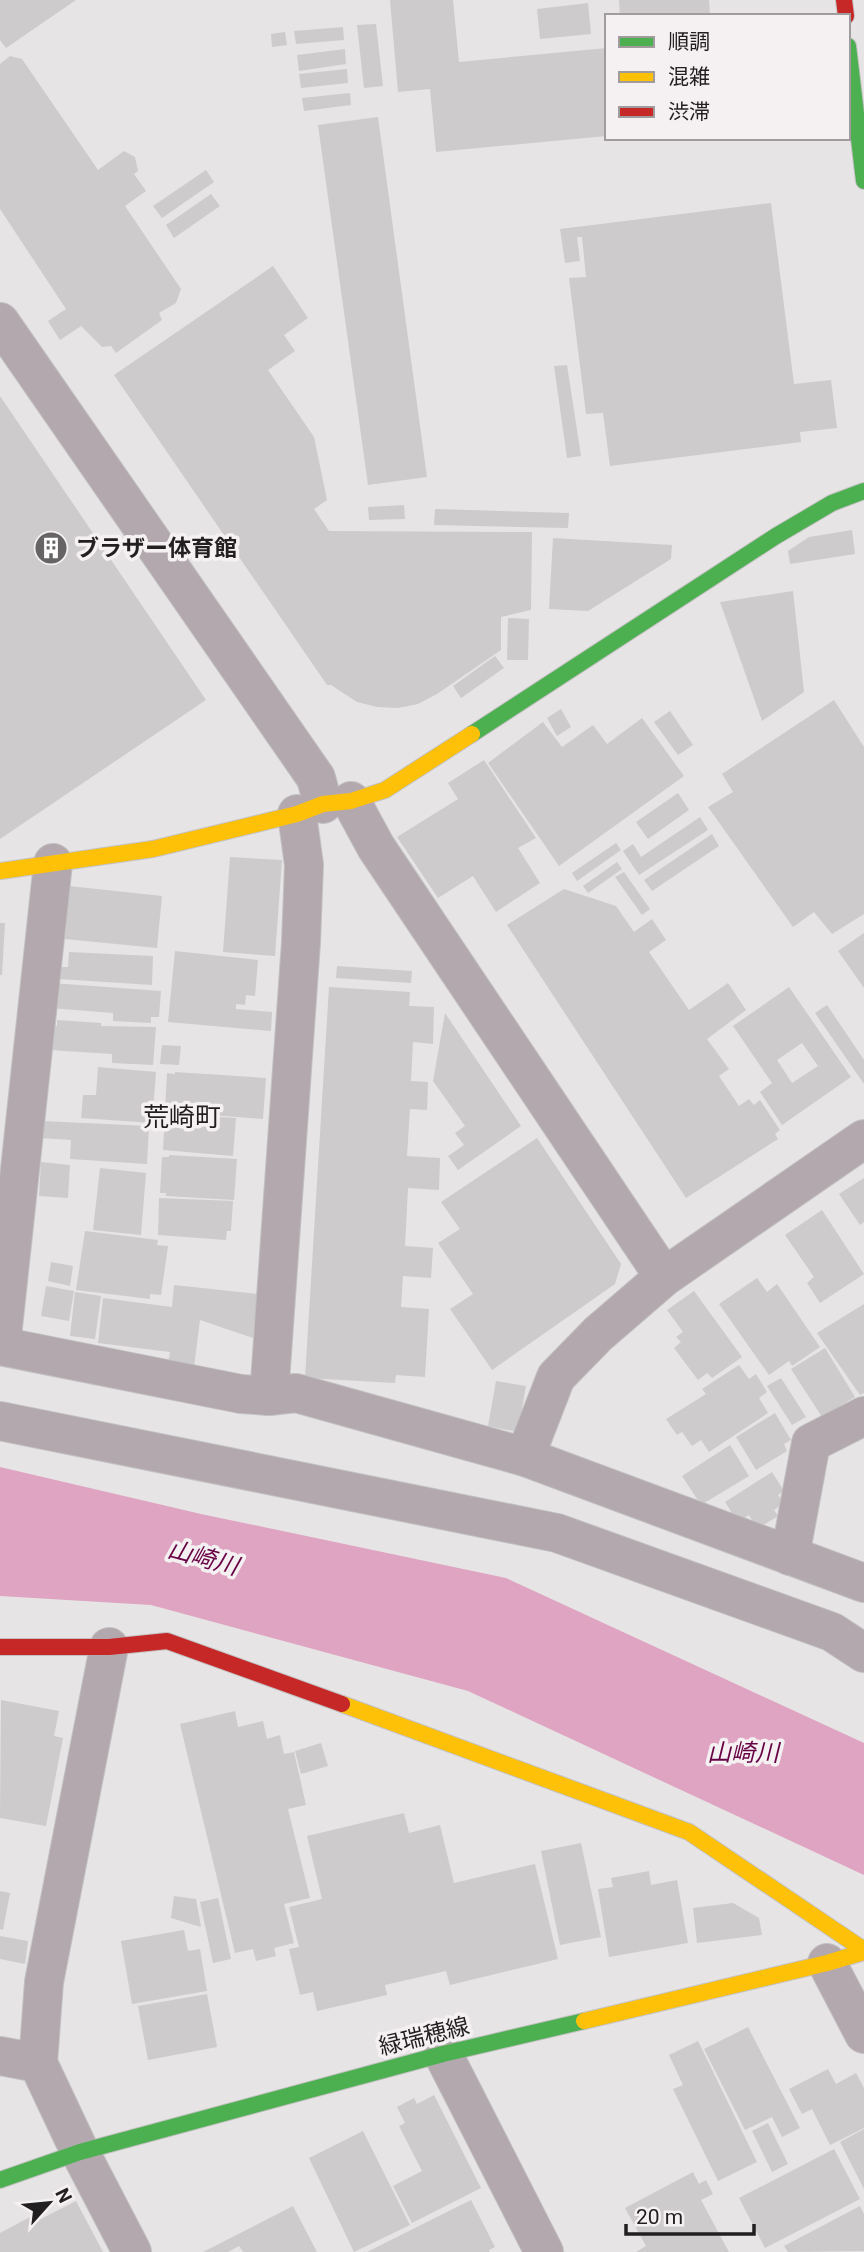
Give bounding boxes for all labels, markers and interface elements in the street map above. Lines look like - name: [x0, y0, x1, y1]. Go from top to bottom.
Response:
- legend: [605, 14, 850, 140]
- text: 順調: [668, 30, 710, 54]
- text: 混雑: [668, 65, 710, 89]
- text: 渋滞: [668, 100, 710, 124]
- building icon: ブラザー体育館: [32, 529, 70, 567]
- place label: ブラザー体育館: [76, 535, 237, 562]
- district label: 荒崎町: [143, 1102, 221, 1132]
- water label: 山崎川: [165, 1535, 244, 1582]
- water label: 山崎川: [707, 1739, 782, 1767]
- street label: 緑瑞穂線: [376, 2012, 472, 2061]
- north arrow: [14, 2168, 84, 2238]
- text: N: [50, 2184, 77, 2207]
- scale bar: [626, 2192, 754, 2236]
- text: 20 m: [636, 2205, 683, 2229]

